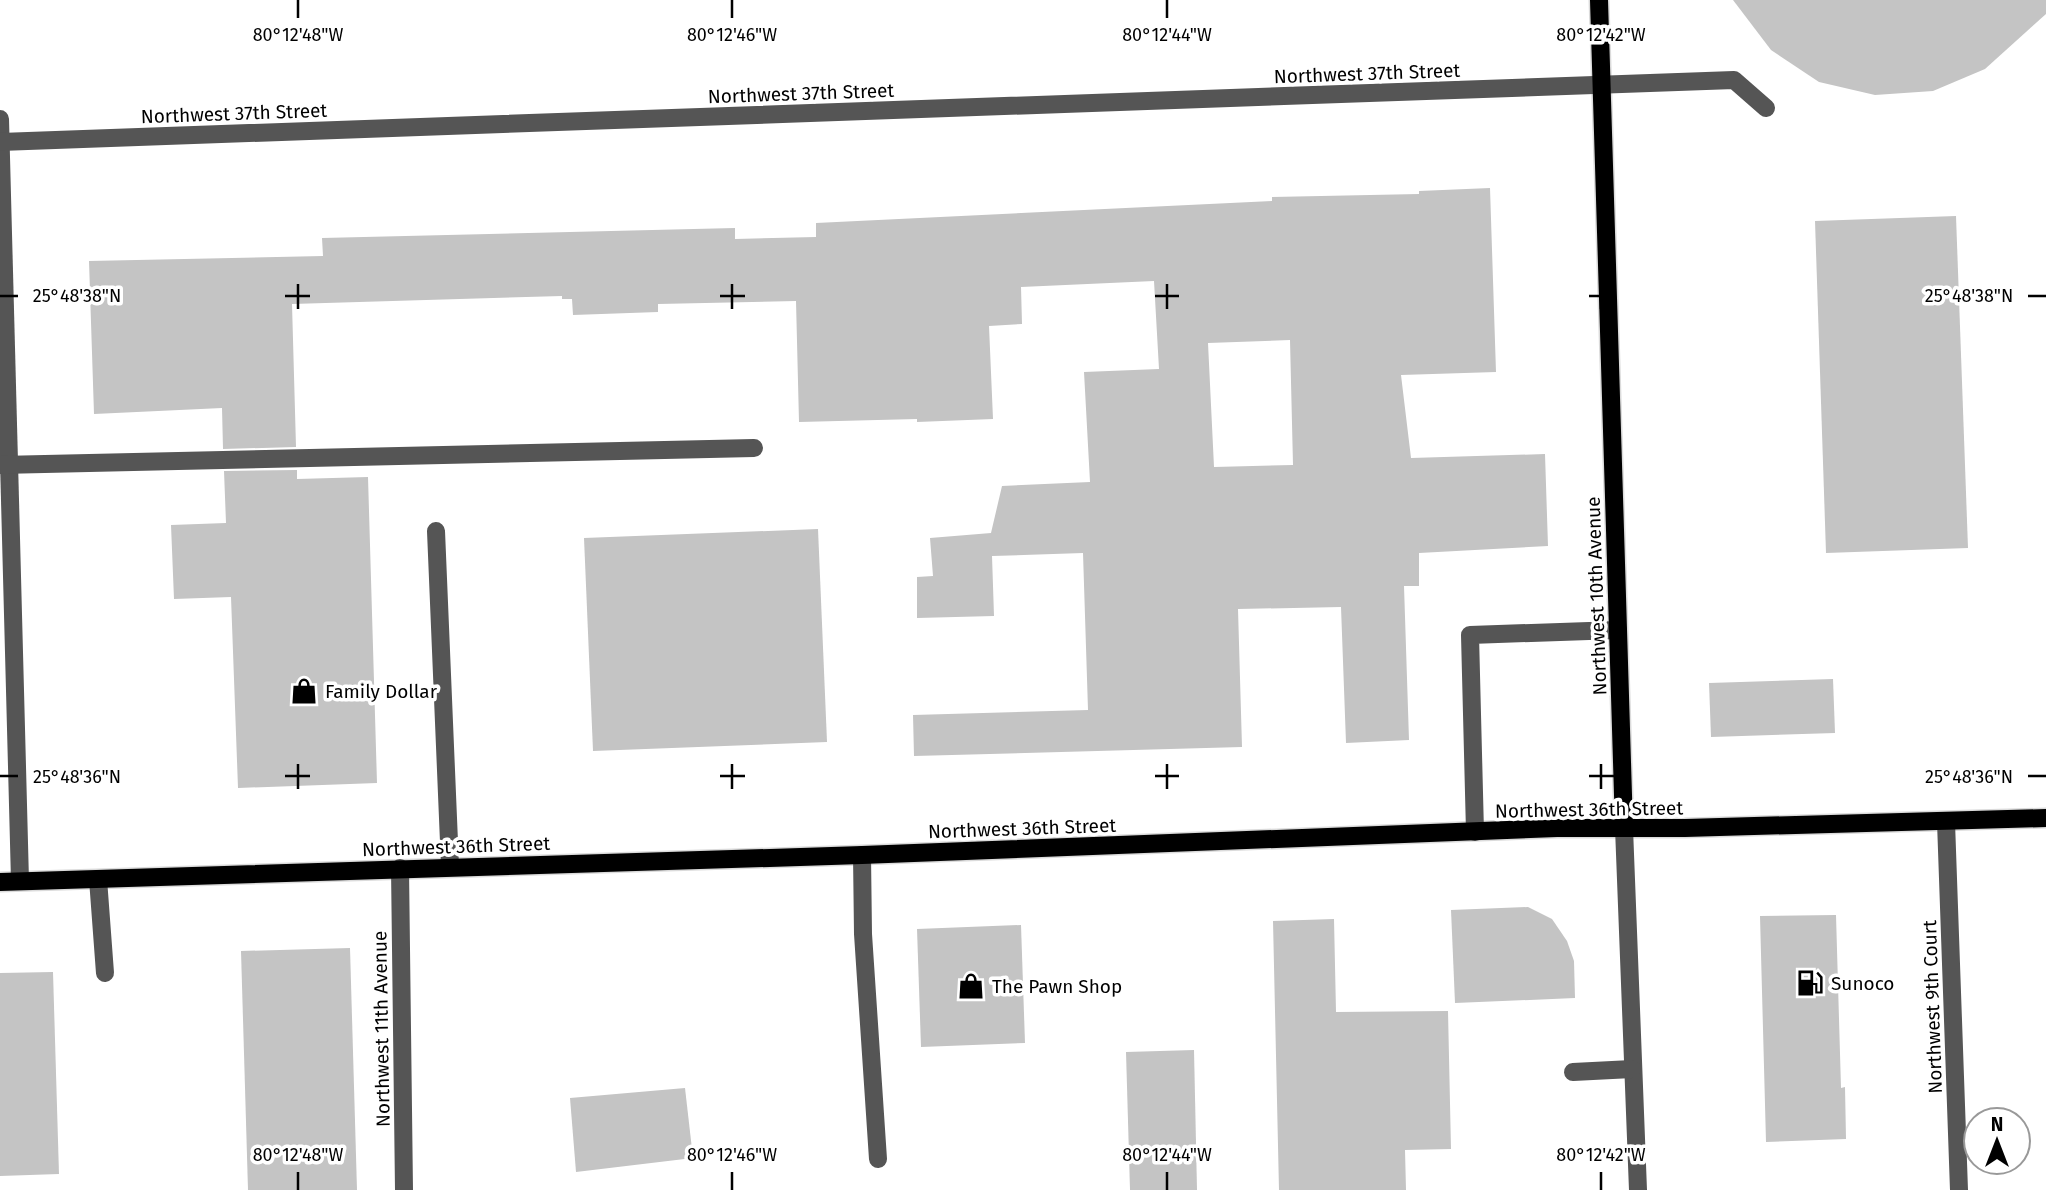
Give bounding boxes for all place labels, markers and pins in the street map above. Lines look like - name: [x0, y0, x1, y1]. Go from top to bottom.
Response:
- shop icon: Family Dollar: [289, 676, 319, 706]
- place label: Family Dollar: [325, 680, 438, 703]
- fuel station icon: Sunoco: [1795, 968, 1825, 998]
- shop icon: The Pawn Shop: [956, 971, 986, 1001]
- place label: Sunoco: [1831, 972, 1894, 995]
- place label: The Pawn Shop: [992, 975, 1122, 998]

